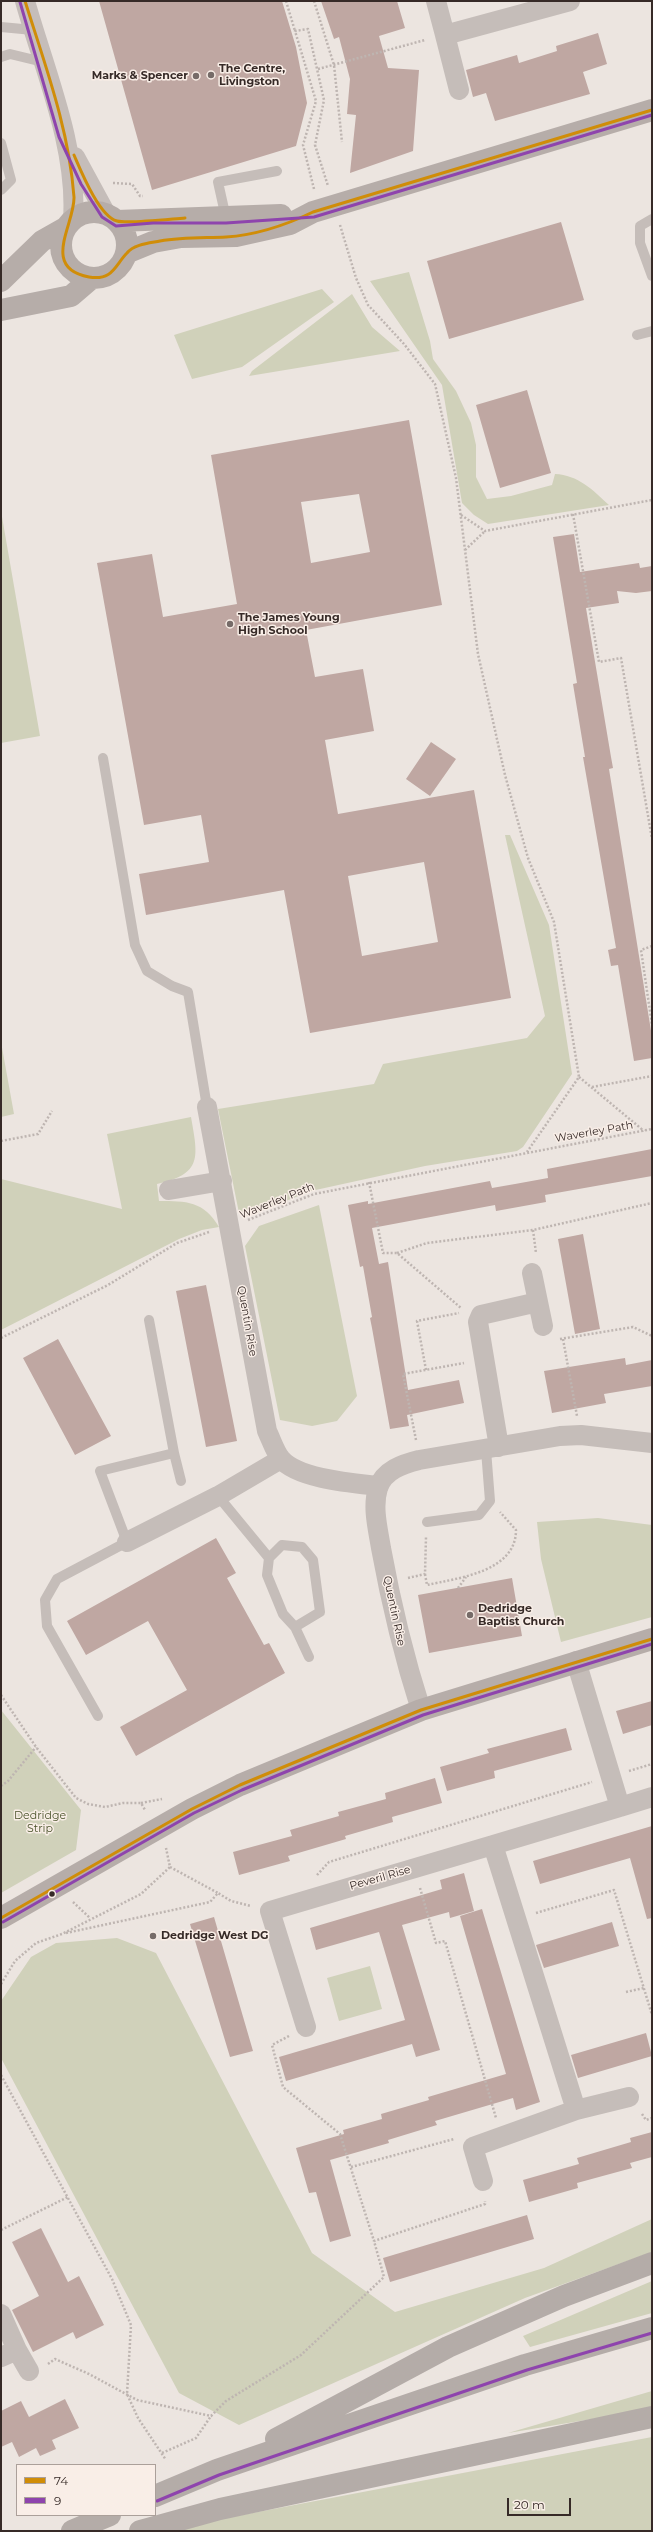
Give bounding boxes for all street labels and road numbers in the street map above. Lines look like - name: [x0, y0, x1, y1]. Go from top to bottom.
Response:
- street label: Waverley Path: [554, 1119, 634, 1145]
- street label: Waverley Path: [238, 1180, 316, 1222]
- street label: Quentin Rise: [234, 1285, 260, 1357]
- street label: Quentin Rise: [380, 1575, 408, 1647]
- street label: Peveril Rise: [348, 1863, 412, 1893]

